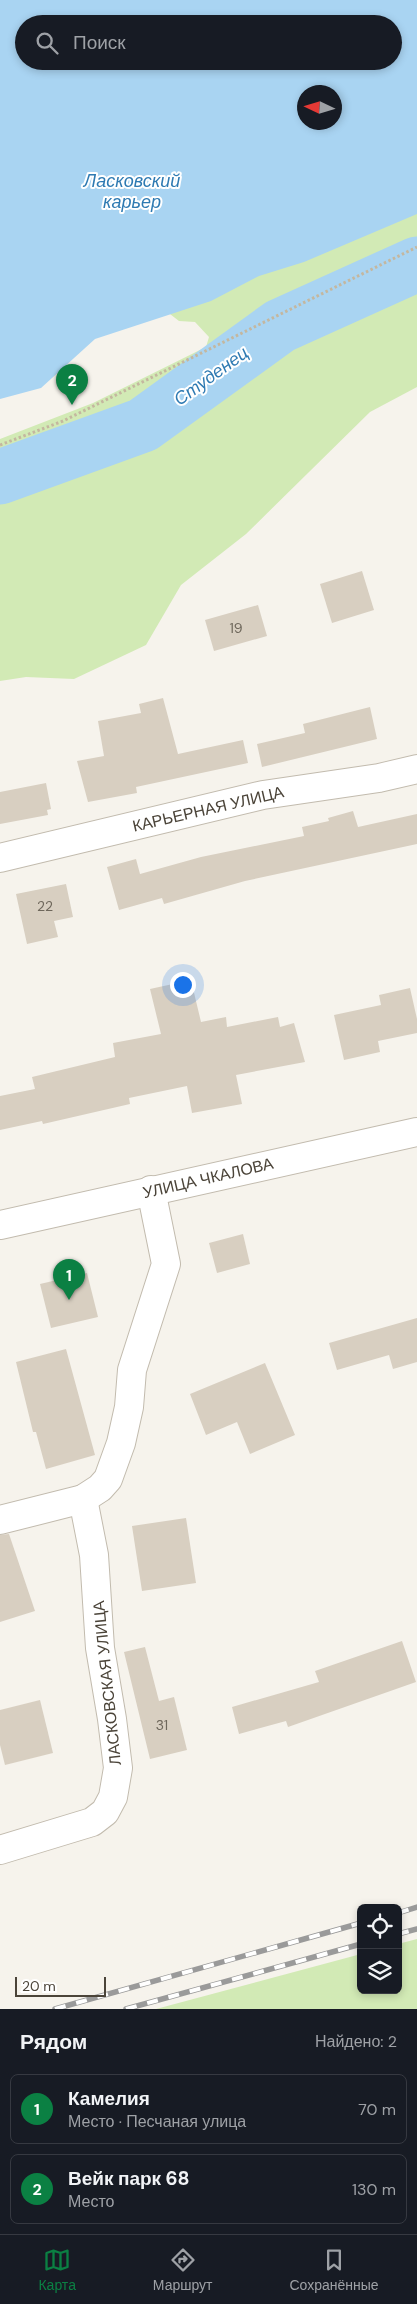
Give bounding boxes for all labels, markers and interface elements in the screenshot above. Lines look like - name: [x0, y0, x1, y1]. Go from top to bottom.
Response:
- search box: [15, 15, 402, 70]
- icon: search: [33, 29, 61, 57]
- text: Поиск: [73, 30, 126, 55]
- north arrow: [297, 85, 342, 130]
- water label: Ласковский карьер: [83, 169, 180, 214]
- water label: Студенец: [169, 341, 253, 411]
- pin: 2: [56, 364, 88, 405]
- house number: 19: [229, 619, 243, 637]
- street label: КАРЬЕРНАЯ УЛИЦА: [130, 781, 286, 837]
- house number: 22: [37, 897, 53, 915]
- your location: [170, 972, 196, 998]
- street label: УЛИЦА ЧКАЛОВА: [141, 1153, 276, 1203]
- pin: 1: [53, 1259, 85, 1300]
- street label: ЛАСКОВСКАЯ УЛИЦА: [88, 1599, 126, 1766]
- house number: 31: [156, 1716, 168, 1734]
- map controls: [357, 1904, 402, 1994]
- button: locate: [357, 1904, 402, 1949]
- button: layers: [357, 1949, 402, 1994]
- scale bar: [15, 1974, 106, 1997]
- text: 20 m: [22, 1977, 56, 1995]
- text: Рядом: [20, 2028, 87, 2056]
- text: Найдено: 2: [315, 2031, 397, 2052]
- text: Камелия: [68, 2086, 150, 2111]
- text: 1: [34, 2099, 40, 2120]
- text: 70 m: [358, 2099, 396, 2120]
- text: Место · Песчаная улица: [68, 2111, 246, 2132]
- text: Вейк парк 68: [68, 2166, 190, 2191]
- text: 2: [32, 2179, 42, 2200]
- text: 130 m: [352, 2179, 396, 2200]
- text: Место: [68, 2191, 114, 2212]
- tab: Карта: [38, 2246, 76, 2294]
- tab: Маршрут: [153, 2246, 213, 2294]
- tab: Сохранённые: [289, 2246, 379, 2294]

